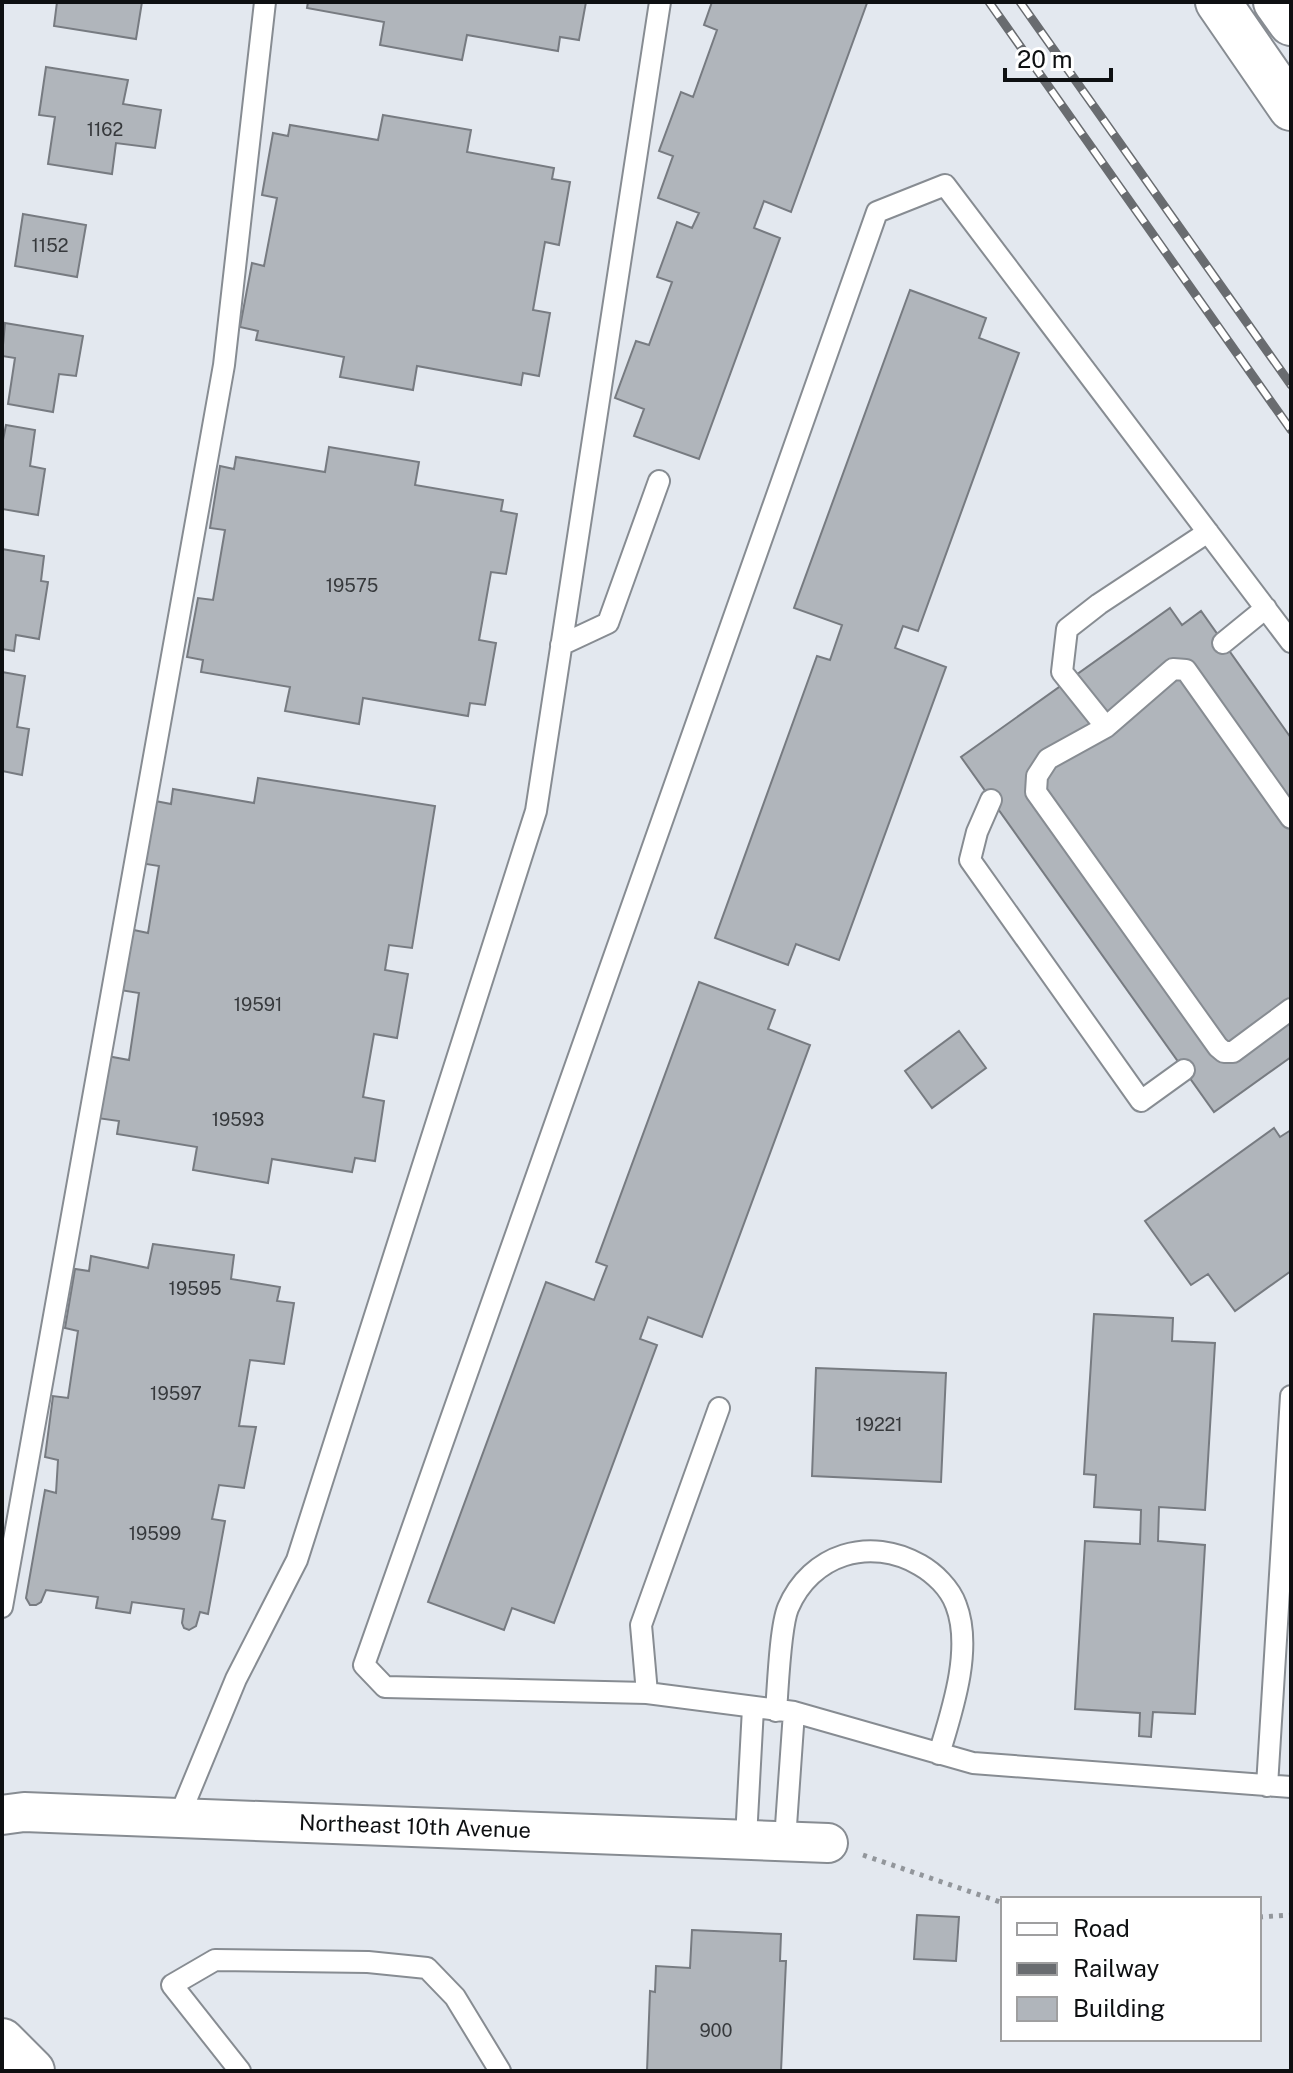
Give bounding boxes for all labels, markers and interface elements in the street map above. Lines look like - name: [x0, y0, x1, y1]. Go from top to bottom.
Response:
- scale bar: [1005, 32, 1111, 82]
- text: 20 m: [1017, 45, 1073, 73]
- house number: 1162: [87, 119, 123, 140]
- house number: 1152: [32, 235, 68, 256]
- house number: 19575: [326, 575, 378, 596]
- house number: 19591: [234, 994, 282, 1015]
- house number: 19593: [212, 1109, 264, 1130]
- house number: 19595: [169, 1278, 221, 1299]
- house number: 19597: [150, 1383, 202, 1404]
- house number: 19221: [855, 1414, 903, 1435]
- house number: 19599: [129, 1523, 181, 1544]
- street label: Northeast 10th Avenue: [299, 1809, 531, 1843]
- legend: [1001, 1897, 1261, 2041]
- text: Road: [1073, 1914, 1130, 1942]
- text: Railway: [1073, 1954, 1159, 1982]
- text: Building: [1073, 1994, 1165, 2022]
- house number: 900: [699, 2020, 733, 2041]

